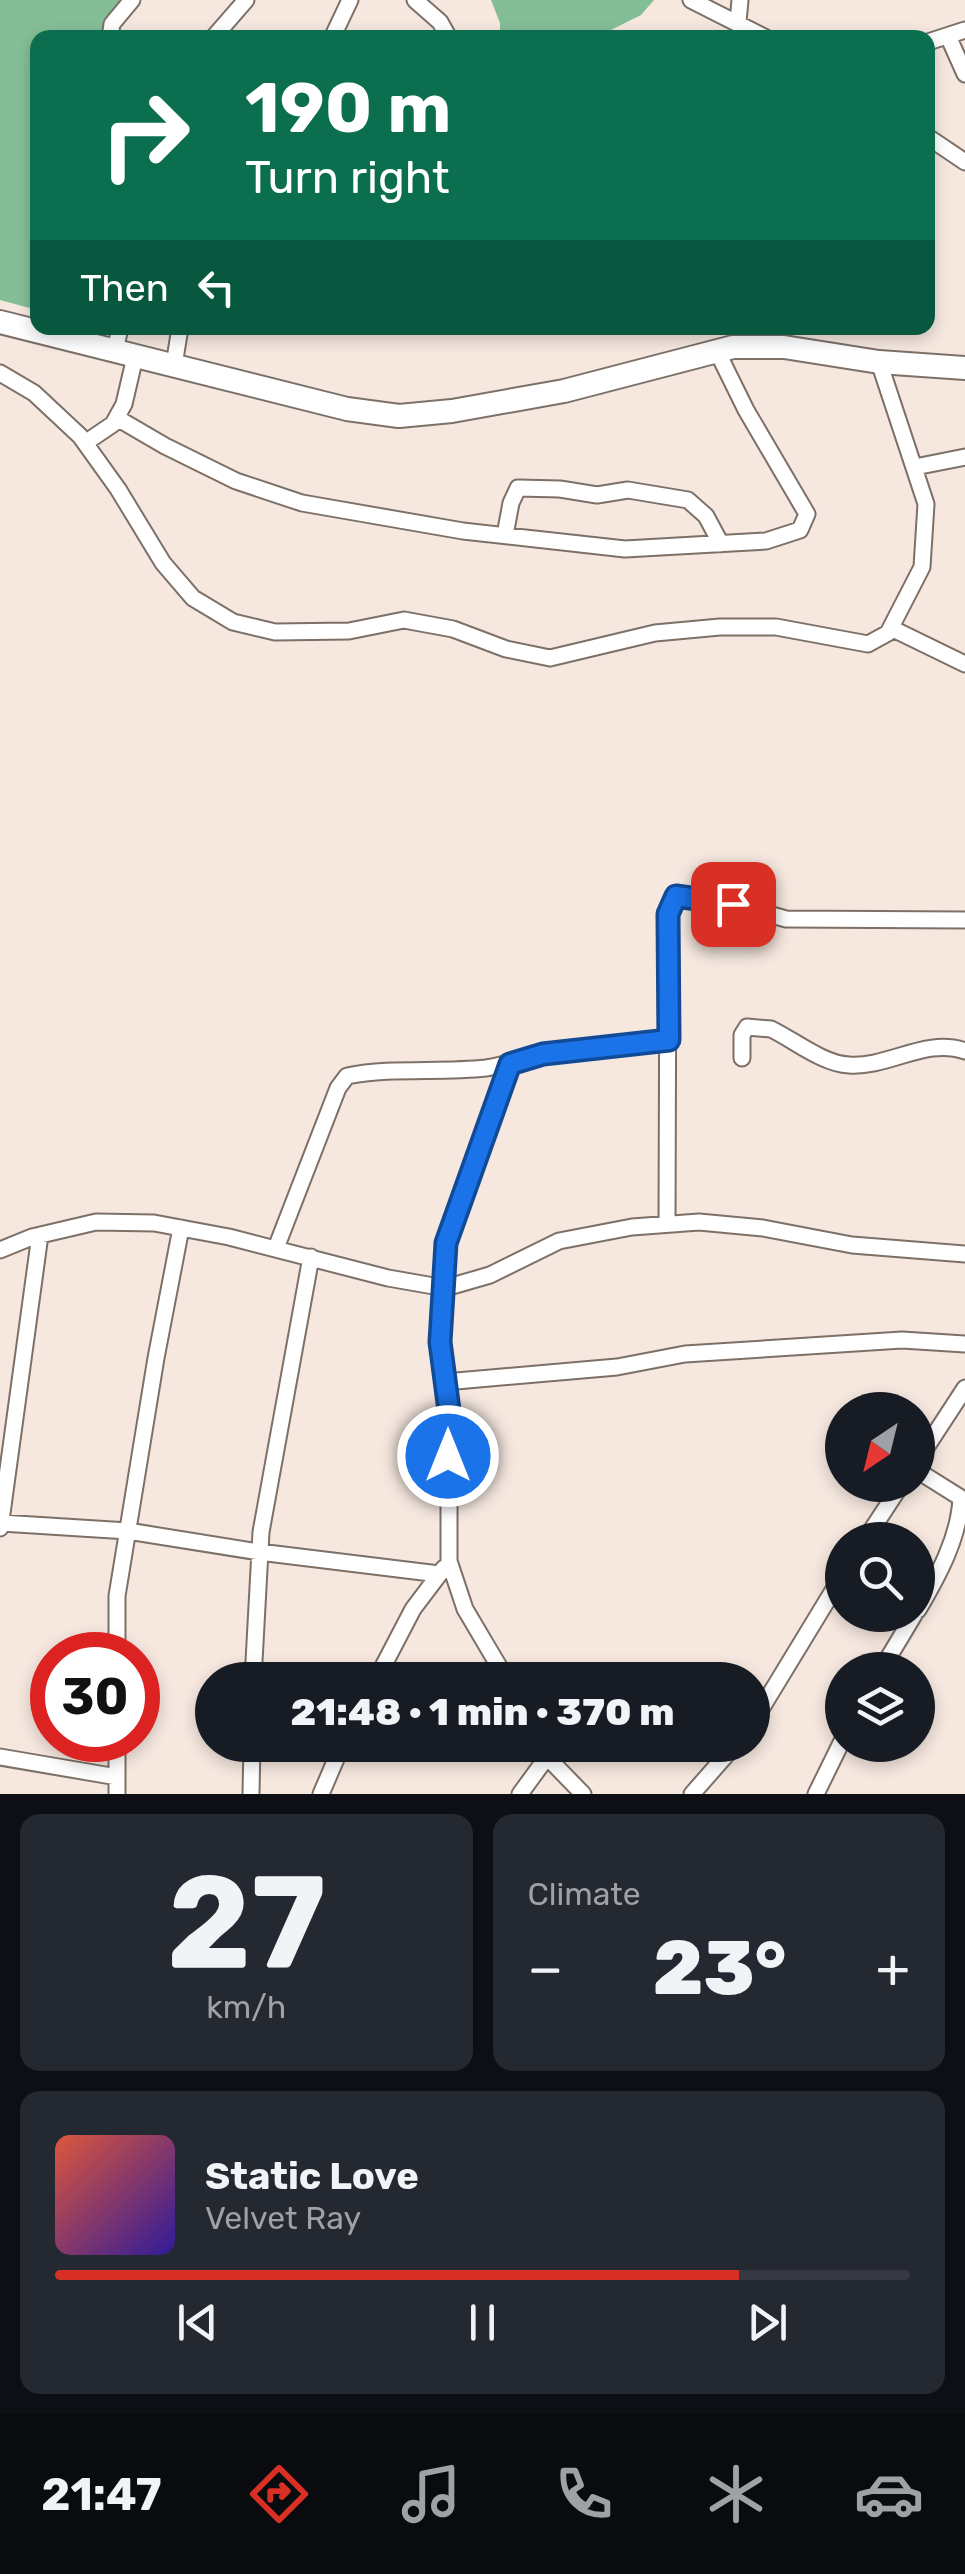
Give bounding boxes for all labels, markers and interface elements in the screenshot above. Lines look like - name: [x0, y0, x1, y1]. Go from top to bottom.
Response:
- text: 190 m: [245, 67, 451, 150]
- icon: right: [80, 70, 210, 200]
- text: Turn right: [245, 151, 449, 204]
- icon: left: [189, 260, 244, 315]
- text: Then: [80, 265, 169, 311]
- pin: [691, 862, 776, 947]
- icon: arrive: [706, 877, 761, 932]
- north arrow: [825, 1392, 935, 1502]
- map controls: [825, 1392, 935, 1762]
- position arrow: [396, 1404, 500, 1508]
- button: search: [825, 1522, 935, 1632]
- speed limit sign: 30: [30, 1632, 160, 1762]
- button: layers: [825, 1652, 935, 1762]
- text: 21:48 · 1 min · 370 m: [291, 1689, 674, 1735]
- text: 27: [167, 1845, 326, 2000]
- text: Climate: [528, 1875, 641, 1913]
- text: 23°: [653, 1924, 786, 2013]
- text: −: [528, 1936, 563, 2001]
- text: +: [876, 1936, 910, 2001]
- text: km/h: [206, 1988, 286, 2026]
- text: Static Love: [205, 2153, 419, 2199]
- text: Velvet Ray: [205, 2199, 361, 2237]
- icon: previous: [170, 2295, 225, 2350]
- icon: pause: [455, 2295, 510, 2350]
- icon: next: [740, 2295, 795, 2350]
- icon: directions: [244, 2459, 314, 2529]
- icon: music: [396, 2459, 466, 2529]
- icon: phone: [549, 2459, 619, 2529]
- icon: climate: [701, 2459, 771, 2529]
- icon: car: [854, 2459, 924, 2529]
- text: 21:47: [41, 2468, 161, 2521]

